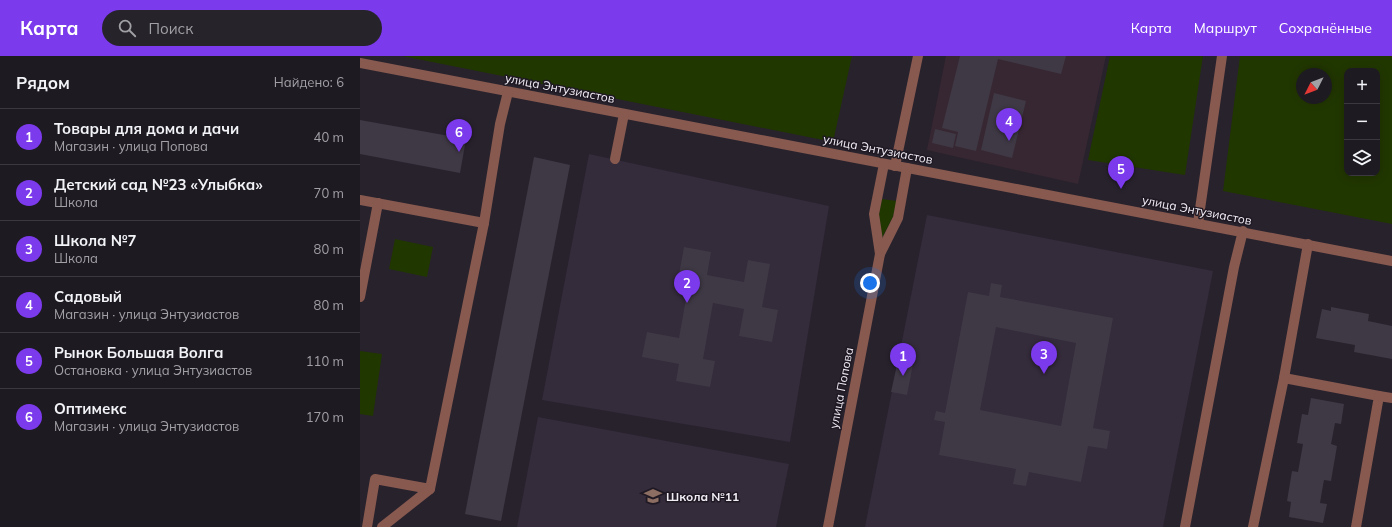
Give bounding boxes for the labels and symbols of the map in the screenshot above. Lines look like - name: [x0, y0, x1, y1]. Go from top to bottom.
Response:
- north arrow: [1296, 68, 1332, 104]
- street label: улица Энтузиастов: [504, 70, 616, 106]
- pin: 4: [996, 108, 1022, 141]
- pin: 6: [446, 119, 472, 152]
- street label: улица Энтузиастов: [822, 131, 934, 167]
- pin: 5: [1108, 156, 1134, 189]
- street label: улица Энтузиастов: [1141, 192, 1253, 228]
- pin: 2: [674, 270, 700, 303]
- your location: [860, 273, 880, 293]
- pin: 3: [1031, 341, 1057, 374]
- pin: 1: [890, 343, 916, 376]
- street label: улица Попова: [826, 346, 856, 430]
- school or university icon: Школа №11: [643, 486, 663, 506]
- place label: Школа №11: [666, 489, 739, 504]

